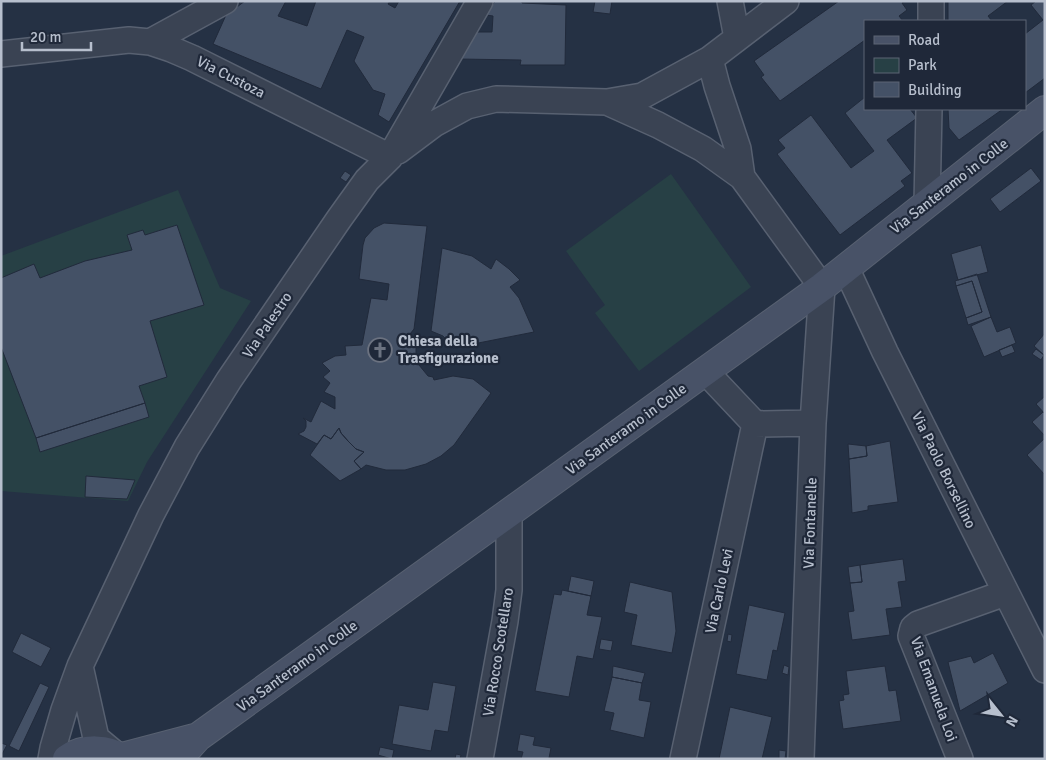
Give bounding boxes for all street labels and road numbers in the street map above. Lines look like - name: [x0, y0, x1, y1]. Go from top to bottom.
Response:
- street label: Via Custoza: [194, 52, 268, 102]
- street label: Via Santeramo in Colle: [886, 134, 1012, 238]
- street label: Via Palestro: [238, 288, 296, 362]
- street label: Via Santeramo in Colle: [562, 379, 690, 479]
- street label: Via Paolo Borsellino: [908, 409, 980, 531]
- street label: Via Fontanelle: [799, 477, 821, 569]
- street label: Via Carlo Levi: [701, 547, 737, 635]
- street label: Via Rocco Scotellaro: [479, 586, 517, 718]
- street label: Via Santeramo in Colle: [233, 616, 361, 716]
- street label: Via Emanuela Loi: [907, 634, 961, 744]

